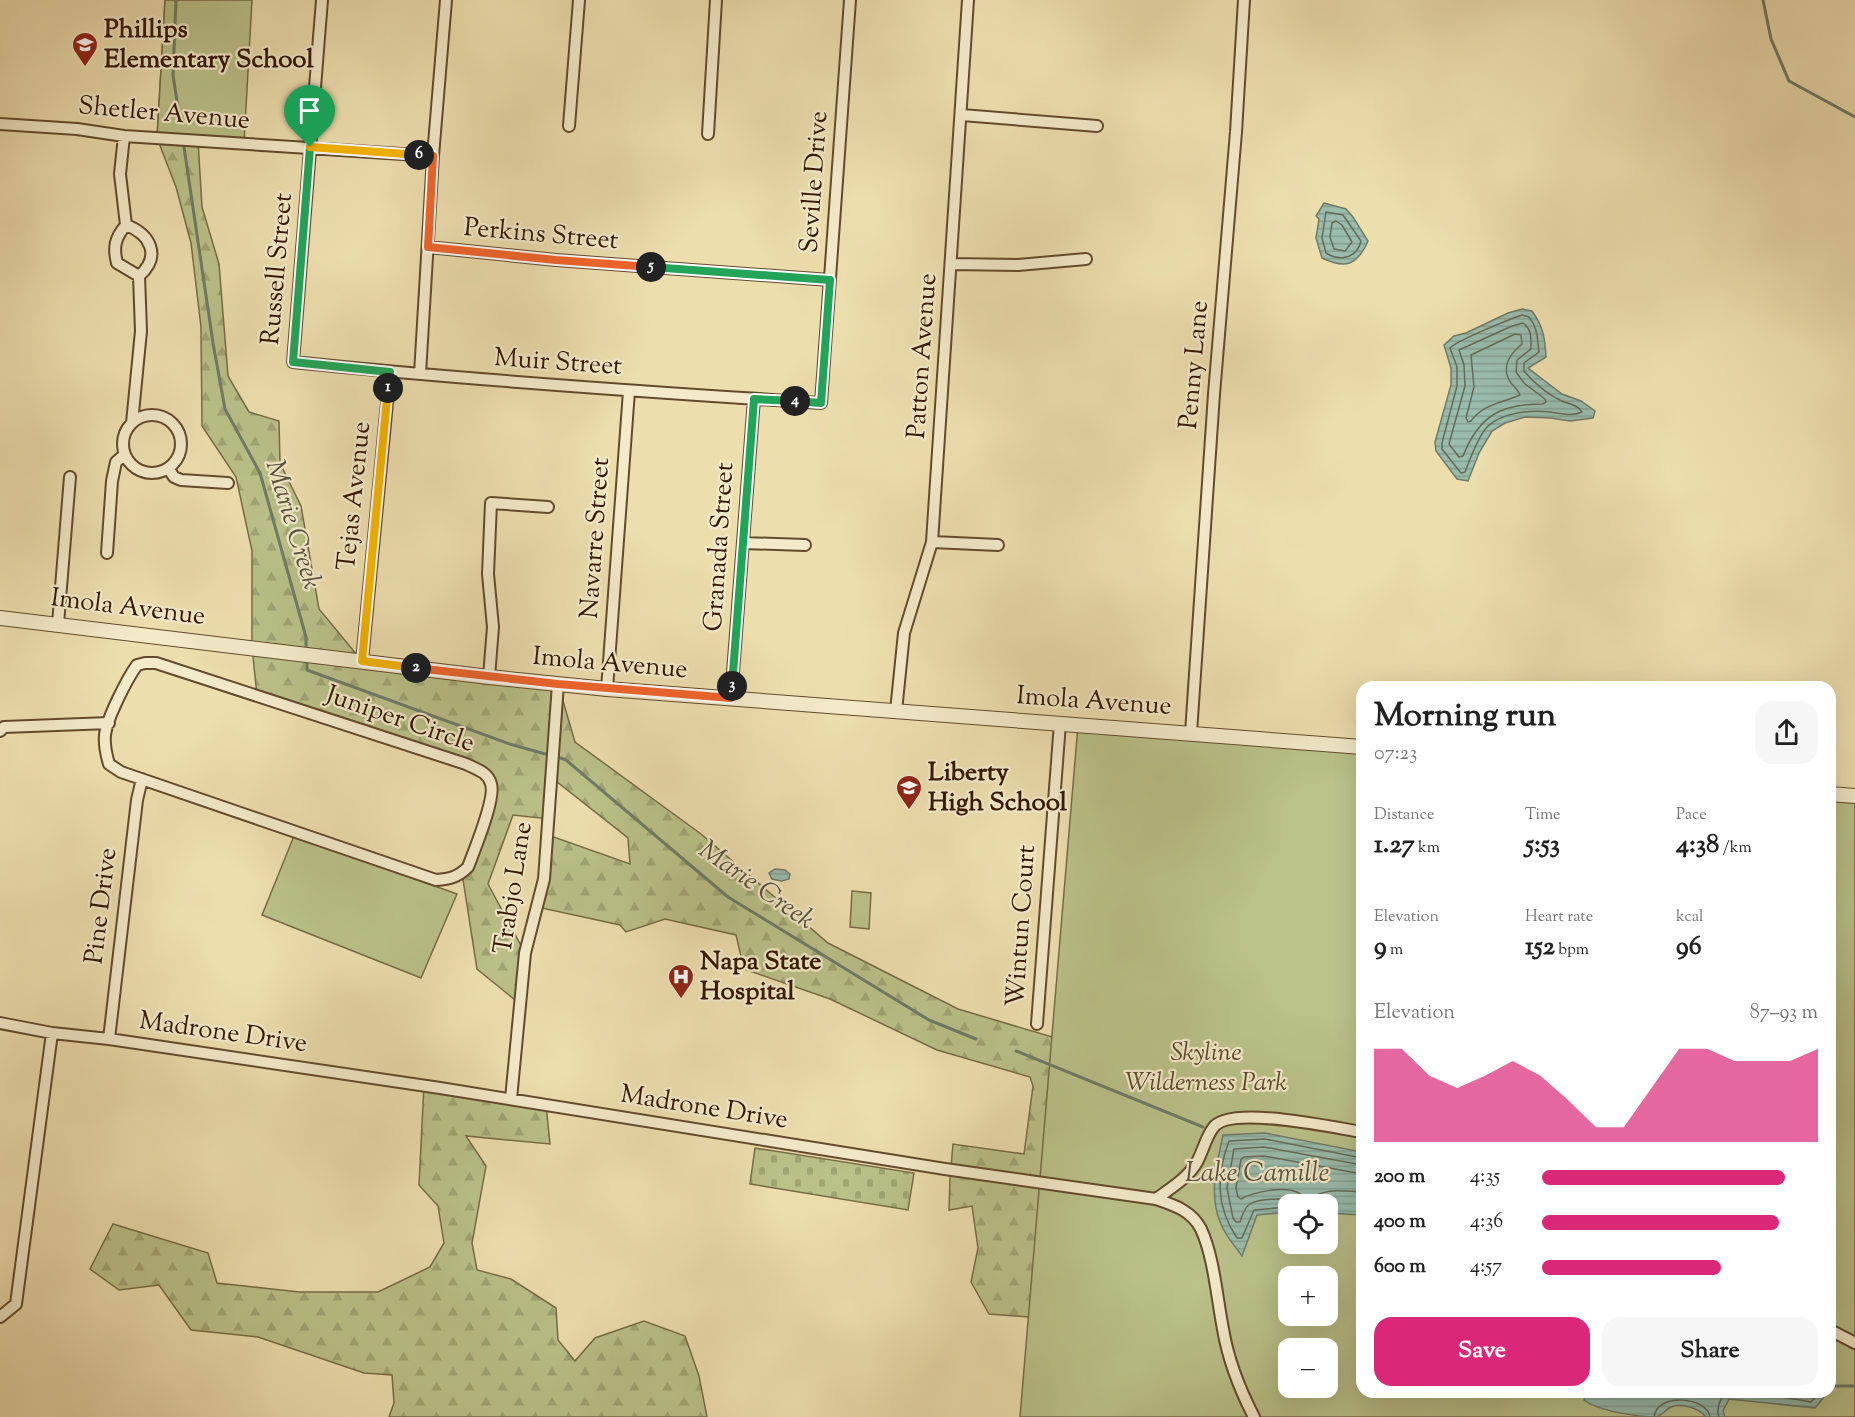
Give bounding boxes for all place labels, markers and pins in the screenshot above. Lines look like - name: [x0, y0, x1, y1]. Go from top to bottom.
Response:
- place label: Phillips Elementary School: [104, 12, 314, 79]
- school or university icon: Phillips Elementary School: [70, 30, 100, 68]
- pin: [284, 85, 335, 147]
- pin: 6: [404, 140, 434, 170]
- pin: 5: [636, 252, 666, 282]
- pin: 1: [373, 373, 403, 403]
- pin: 4: [780, 386, 810, 416]
- pin: 2: [401, 653, 431, 683]
- pin: 3: [717, 671, 747, 701]
- place label: Liberty High School: [928, 755, 1068, 822]
- school or university icon: Liberty High School: [894, 773, 924, 811]
- place label: Napa State Hospital: [700, 944, 821, 1011]
- hospital icon: Napa State Hospital: [666, 962, 696, 1000]

